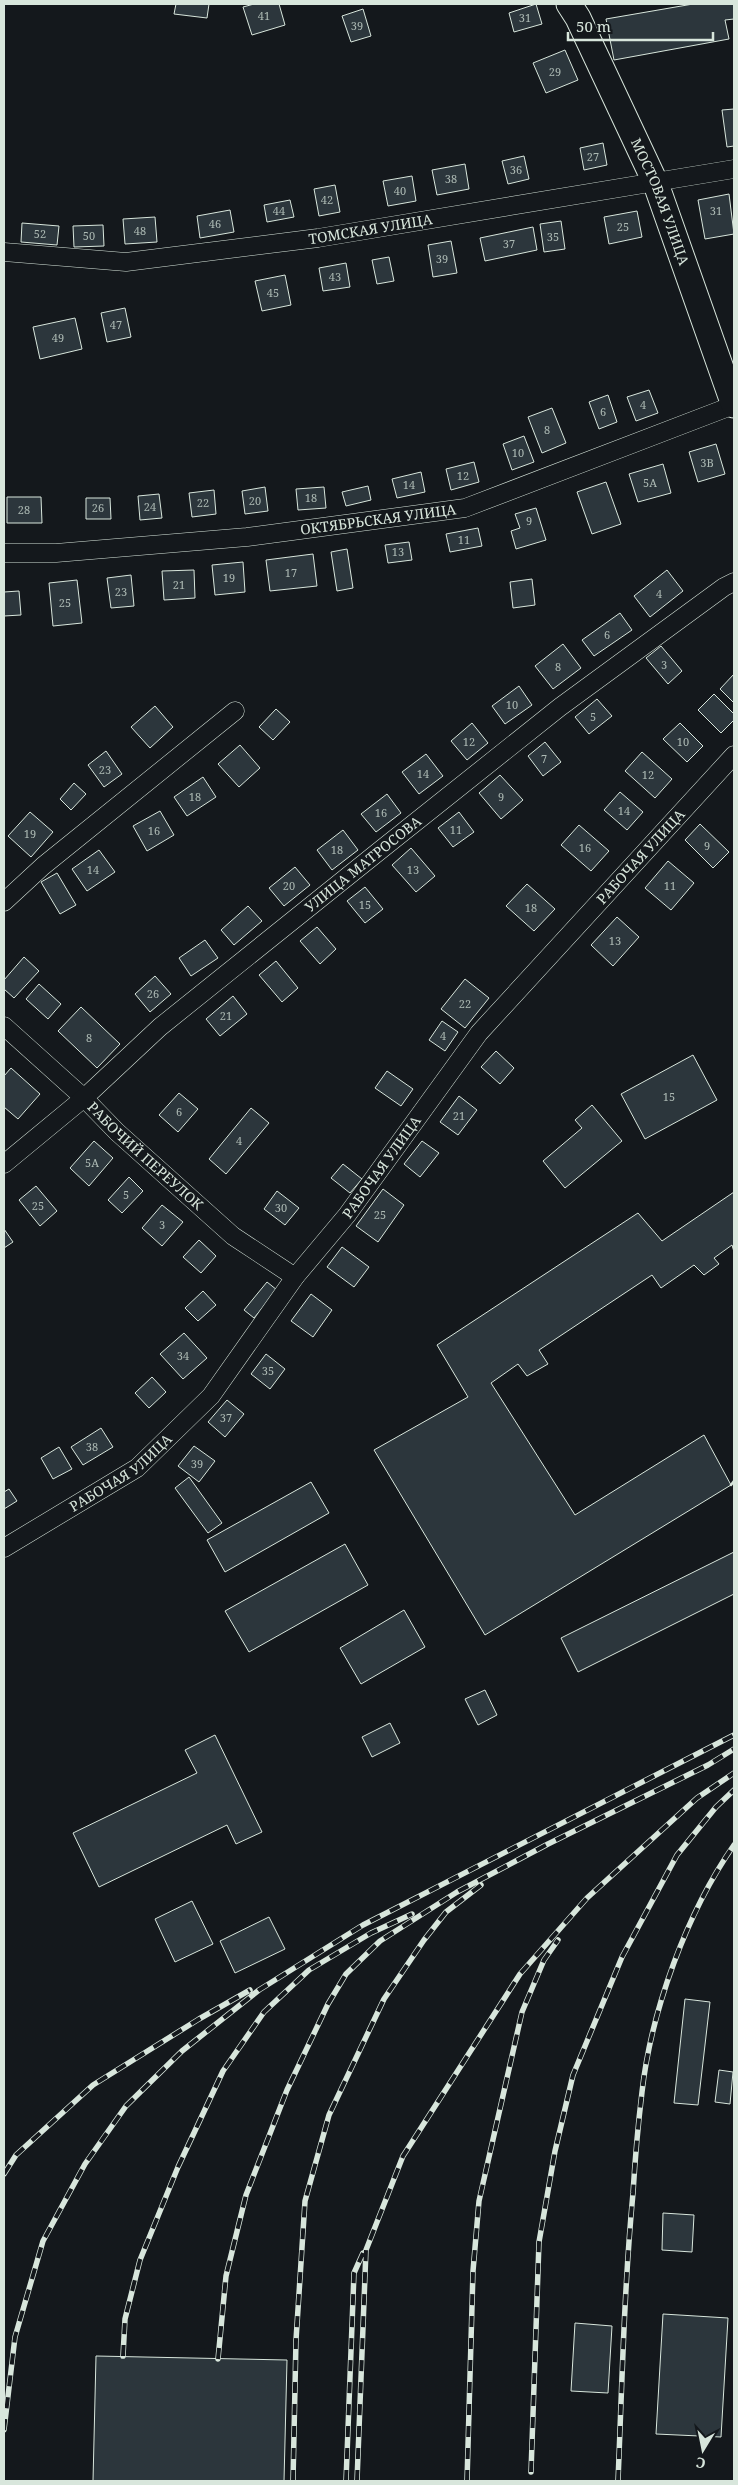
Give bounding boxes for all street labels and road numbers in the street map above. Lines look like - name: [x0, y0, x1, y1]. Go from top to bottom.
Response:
- street label: МОСТОВАЯ УЛИЦА: [627, 135, 694, 268]
- street label: ТОМСКАЯ УЛИЦА: [307, 209, 434, 248]
- street label: ОКТЯБРЬСКАЯ УЛИЦА: [299, 499, 457, 539]
- street label: РАБОЧАЯ УЛИЦА: [592, 805, 689, 908]
- street label: УЛИЦА МАТРОСОВА: [301, 811, 425, 916]
- street label: РАБОЧИЙ ПЕРЕУЛОК: [84, 1097, 208, 1214]
- street label: РАБОЧАЯ УЛИЦА: [338, 1112, 425, 1222]
- street label: РАБОЧАЯ УЛИЦА: [65, 1429, 176, 1516]

